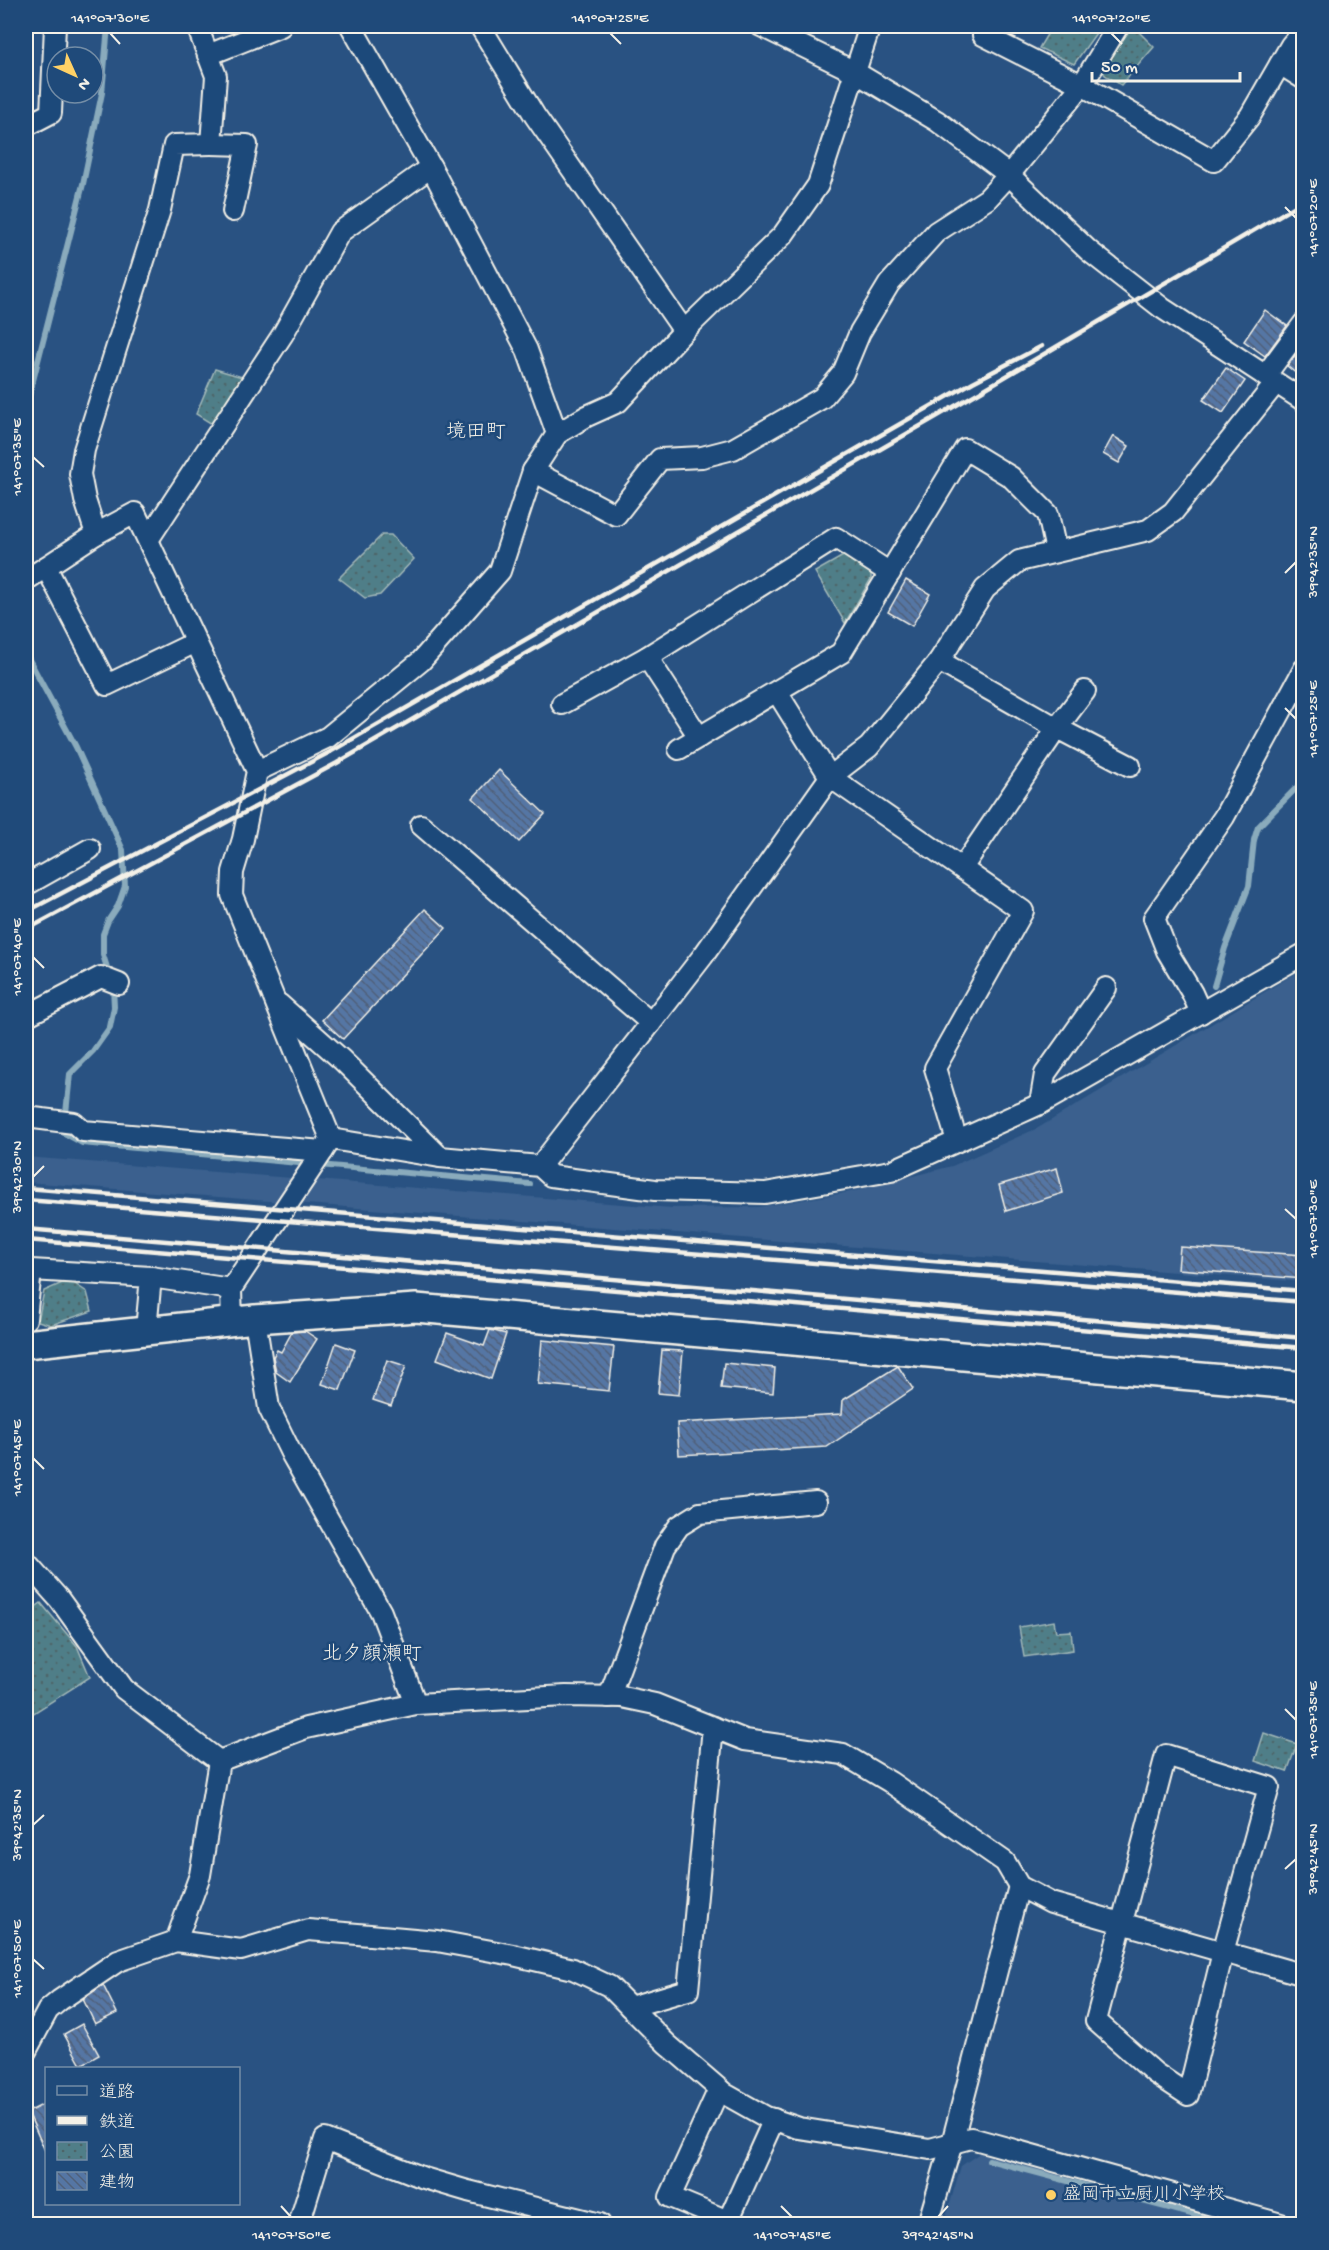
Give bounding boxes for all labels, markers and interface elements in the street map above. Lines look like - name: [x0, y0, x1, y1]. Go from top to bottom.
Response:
- text: 141°07'30"E: [70, 10, 150, 28]
- text: 141°07'25"E: [571, 10, 649, 28]
- text: 141°07'20"E: [1071, 10, 1150, 28]
- north arrow: [45, 45, 105, 105]
- scale bar: [1092, 45, 1240, 83]
- text: 50 m: [1101, 58, 1138, 79]
- text: N: [72, 73, 94, 94]
- text: 141°07'20"E: [1305, 179, 1323, 258]
- text: 141°07'35"E: [9, 418, 27, 497]
- district label: 境田町: [446, 421, 506, 445]
- text: 39°42'35"N: [1305, 526, 1323, 599]
- text: 141°07'25"E: [1305, 680, 1323, 758]
- text: 141°07'40"E: [9, 918, 27, 997]
- text: 39°42'30"N: [9, 1140, 27, 1214]
- text: 141°07'30"E: [1305, 1179, 1323, 1259]
- text: 141°07'45"E: [9, 1419, 27, 1497]
- district label: 北夕顔瀬町: [322, 1643, 422, 1667]
- text: 141°07'35"E: [1305, 1681, 1323, 1760]
- text: 39°42'35"N: [9, 1789, 27, 1862]
- text: 39°42'45"N: [1305, 1823, 1323, 1896]
- text: 141°07'50"E: [9, 1919, 27, 1999]
- legend: [45, 2067, 240, 2205]
- text: 道路: [99, 2082, 135, 2104]
- text: 鉄道: [99, 2112, 135, 2134]
- text: 公園: [99, 2143, 135, 2164]
- text: 建物: [99, 2172, 135, 2194]
- place label: 盛岡市立厨川小学校: [1063, 2184, 1225, 2206]
- marker: 盛岡市立厨川小学校: [1044, 2188, 1058, 2202]
- text: 141°07'50"E: [251, 2227, 331, 2245]
- text: 141°07'45"E: [753, 2227, 831, 2245]
- text: 39°42'45"N: [901, 2227, 974, 2245]

